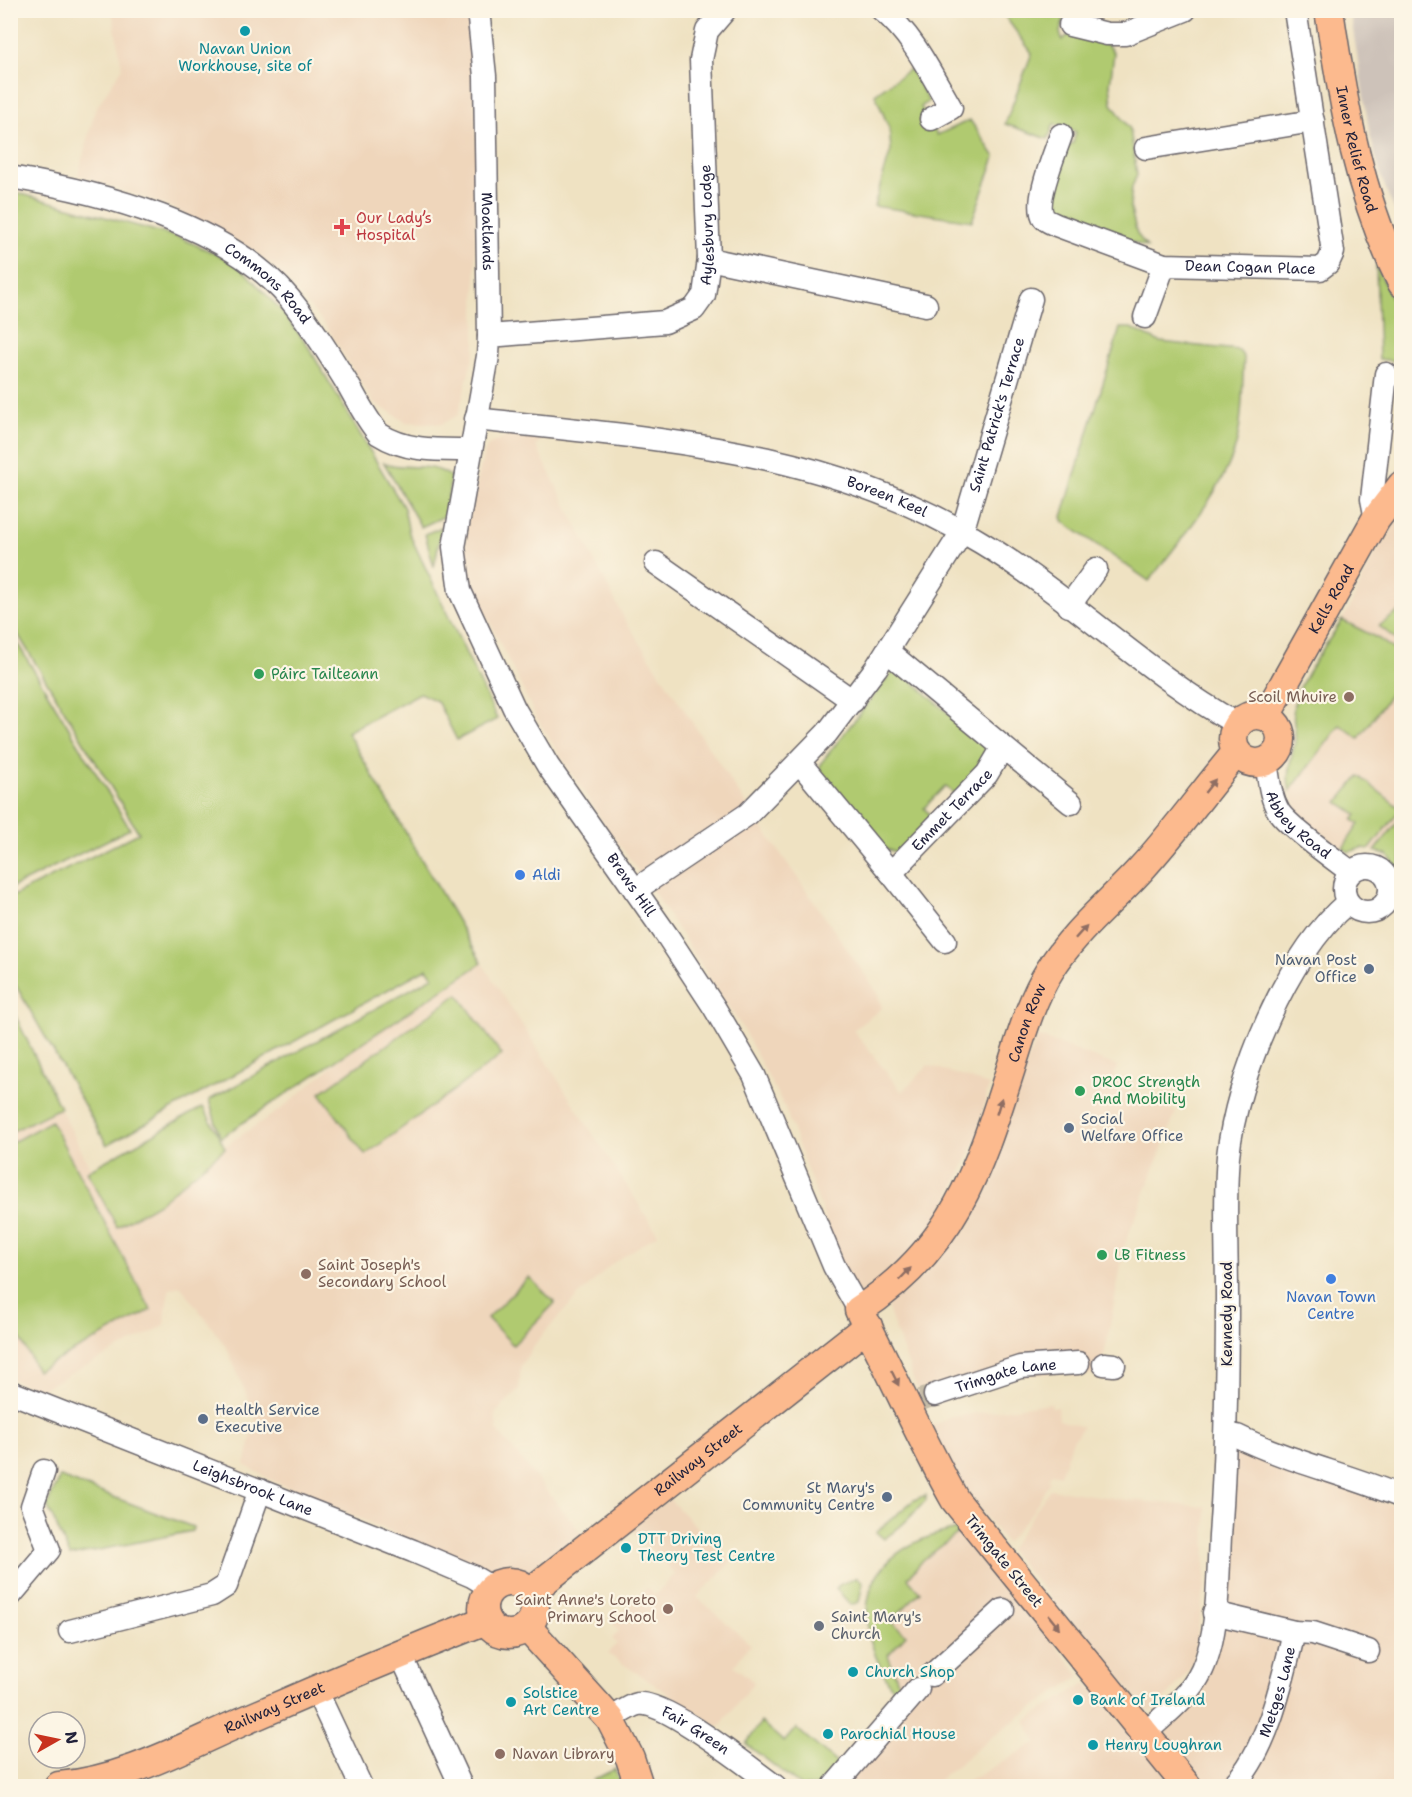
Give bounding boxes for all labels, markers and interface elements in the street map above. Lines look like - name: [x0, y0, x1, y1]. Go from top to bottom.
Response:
- marker: Navan Union Workhouse, site of: [238, 24, 252, 38]
- place label: Navan Union Workhouse, site of: [178, 39, 312, 76]
- street label: Inner Relief Road: [1331, 84, 1382, 216]
- street label: Aylesbury Lodge: [695, 164, 719, 287]
- street label: Moatlands: [477, 192, 498, 271]
- place label: Our Lady’s Hospital: [356, 208, 432, 245]
- marker: Our Lady’s Hospital: [333, 218, 351, 236]
- street label: Commons Road: [221, 238, 316, 328]
- street label: Dean Cogan Place: [1185, 256, 1316, 279]
- street label: Saint Patrick's Terrace: [964, 335, 1029, 495]
- street label: Boreen Keel: [844, 471, 931, 522]
- street label: Kells Road: [1304, 560, 1359, 637]
- place label: Páirc Tailteann: [271, 664, 379, 684]
- marker: Páirc Tailteann: [252, 667, 266, 681]
- place label: Scoil Mhuire: [1248, 687, 1337, 707]
- marker: Scoil Mhuire: [1342, 690, 1356, 704]
- street label: Emmet Terrace: [907, 764, 997, 856]
- one-way arrow: [1203, 778, 1215, 793]
- street label: Abbey Road: [1261, 789, 1335, 864]
- street label: Brews Hill: [602, 849, 661, 921]
- place label: Aldi: [532, 865, 561, 885]
- marker: Aldi: [513, 868, 527, 882]
- one-way arrow: [1074, 925, 1087, 940]
- place label: Navan Post Office: [1275, 950, 1357, 987]
- marker: Navan Post Office: [1362, 962, 1376, 976]
- street label: Canon Row: [1003, 980, 1051, 1065]
- place label: DROC Strength And Mobility: [1092, 1072, 1200, 1109]
- marker: DROC Strength And Mobility: [1073, 1084, 1087, 1098]
- one-way arrow: [995, 1097, 1004, 1115]
- place label: Social Welfare Office: [1081, 1109, 1184, 1146]
- marker: Social Welfare Office: [1062, 1121, 1076, 1135]
- place label: LB Fitness: [1114, 1245, 1186, 1265]
- marker: LB Fitness: [1095, 1248, 1109, 1262]
- place label: Saint Joseph's Secondary School: [318, 1255, 447, 1292]
- street label: Kennedy Road: [1217, 1261, 1237, 1366]
- marker: Saint Joseph's Secondary School: [299, 1267, 313, 1281]
- one-way arrow: [898, 1268, 912, 1282]
- marker: Navan Town Centre: [1324, 1272, 1338, 1286]
- place label: Navan Town Centre: [1286, 1287, 1376, 1324]
- street label: Trimgate Lane: [953, 1354, 1057, 1398]
- one-way arrow: [890, 1369, 899, 1386]
- place label: Health Service Executive: [215, 1400, 320, 1437]
- marker: Health Service Executive: [196, 1412, 210, 1426]
- street label: Railway Street: [650, 1419, 747, 1501]
- street label: Leighsbrook Lane: [190, 1455, 316, 1521]
- place label: St Mary's Community Centre: [742, 1478, 875, 1515]
- marker: St Mary's Community Centre: [880, 1490, 894, 1504]
- street label: Trimgate Street: [961, 1511, 1047, 1611]
- place label: DTT Driving Theory Test Centre: [638, 1529, 775, 1566]
- marker: DTT Driving Theory Test Centre: [619, 1541, 633, 1555]
- place label: Saint Anne's Loreto Primary School: [515, 1590, 656, 1627]
- marker: Saint Anne's Loreto Primary School: [661, 1602, 675, 1616]
- place label: Saint Mary's Church: [831, 1607, 922, 1644]
- one-way arrow: [1048, 1614, 1061, 1630]
- marker: Saint Mary's Church: [812, 1619, 826, 1633]
- street label: Metges Lane: [1254, 1644, 1300, 1740]
- place label: Church Shop: [865, 1662, 955, 1682]
- marker: Church Shop: [846, 1665, 860, 1679]
- street label: Railway Street: [221, 1677, 328, 1738]
- place label: Solstice Art Centre: [523, 1683, 599, 1720]
- place label: Bank of Ireland: [1090, 1690, 1206, 1710]
- marker: Bank of Ireland: [1071, 1693, 1085, 1707]
- marker: Solstice Art Centre: [504, 1695, 518, 1709]
- street label: Fair Green: [658, 1701, 733, 1759]
- north arrow: [27, 1710, 87, 1770]
- place label: Parochial House: [840, 1724, 956, 1744]
- marker: Parochial House: [821, 1727, 835, 1741]
- text: N: [60, 1730, 83, 1746]
- place label: Henry Loughran: [1105, 1735, 1222, 1755]
- marker: Henry Loughran: [1086, 1738, 1100, 1752]
- place label: Navan Library: [512, 1744, 615, 1764]
- marker: Navan Library: [493, 1747, 507, 1761]

